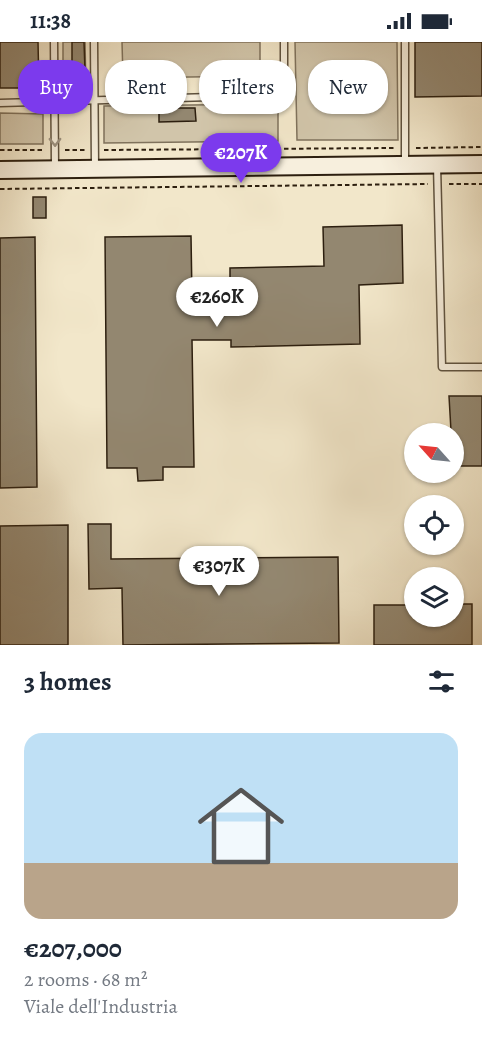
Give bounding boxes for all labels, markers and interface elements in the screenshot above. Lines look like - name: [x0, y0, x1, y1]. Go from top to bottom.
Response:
- text: 11:38: [30, 6, 71, 36]
- chip: Buy: [18, 60, 93, 114]
- chip: Rent: [105, 60, 187, 114]
- chip: Filters: [199, 60, 296, 114]
- chip: New: [308, 60, 388, 114]
- pin: €207K: [199, 133, 283, 184]
- one-way arrow: [48, 138, 61, 147]
- text: €207K: [215, 139, 267, 166]
- pin: €260K: [175, 277, 259, 328]
- text: €260K: [190, 283, 244, 310]
- north arrow: [404, 423, 464, 483]
- map controls: [404, 423, 464, 627]
- button: locate: [404, 495, 464, 555]
- pin: €307K: [177, 546, 261, 597]
- text: €307K: [193, 552, 245, 579]
- button: layers: [404, 567, 464, 627]
- text: 3 homes: [24, 664, 112, 699]
- icon: filters: [425, 665, 458, 698]
- icon: home: [187, 772, 295, 880]
- text: €207,000: [24, 931, 122, 966]
- text: 2 rooms · 68 m²: [24, 966, 148, 993]
- text: Viale dell'Industria: [24, 993, 178, 1020]

